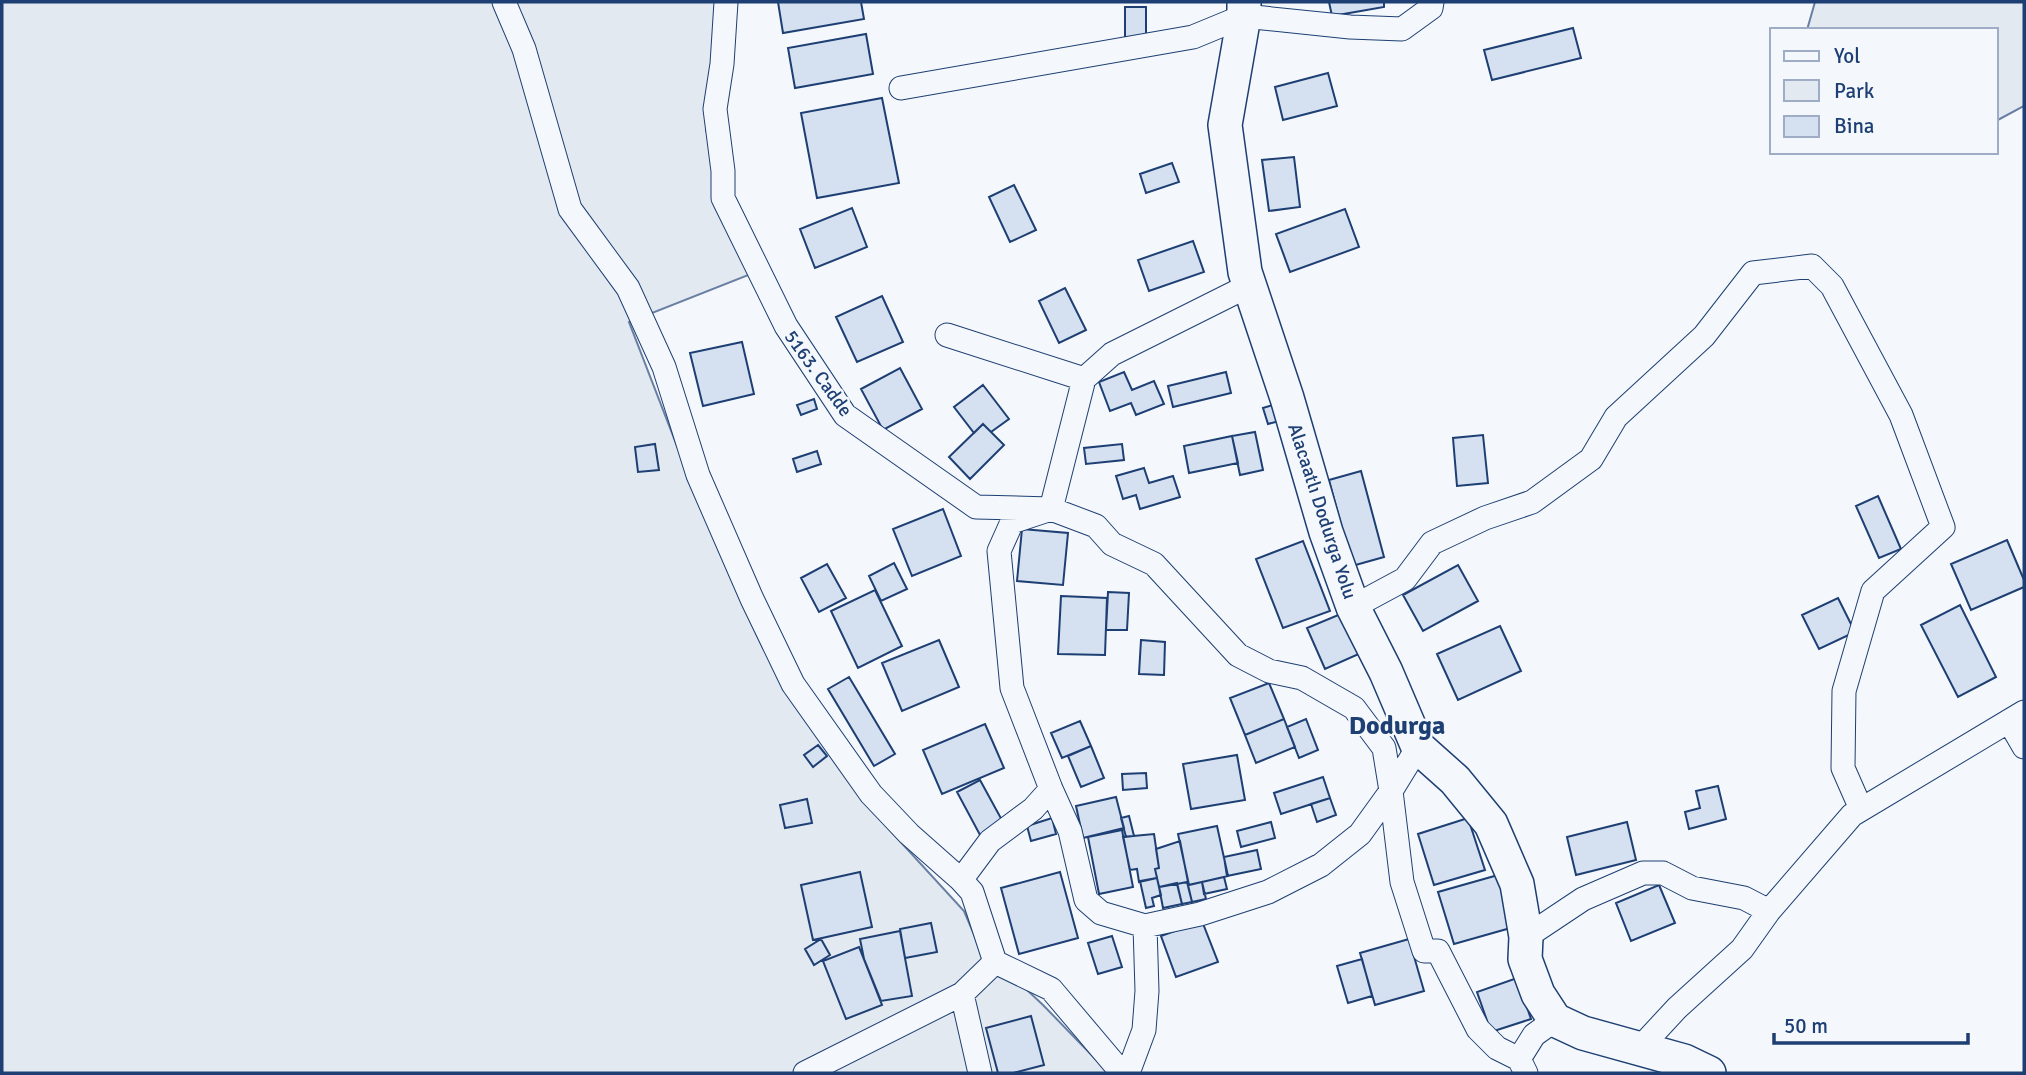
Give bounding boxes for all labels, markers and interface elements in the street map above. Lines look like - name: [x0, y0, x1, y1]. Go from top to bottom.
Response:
- legend: [1770, 28, 1998, 154]
- text: Yol: [1834, 43, 1860, 69]
- text: Park: [1834, 78, 1875, 104]
- text: Bina: [1834, 113, 1875, 139]
- street label: 5163. Cadde: [779, 326, 858, 421]
- street label: Alacaatlı Dodurga Yolu: [1282, 420, 1362, 602]
- district label: Dodurga: [1349, 710, 1445, 742]
- scale bar: [1774, 1002, 1968, 1046]
- text: 50 m: [1784, 1013, 1828, 1039]

